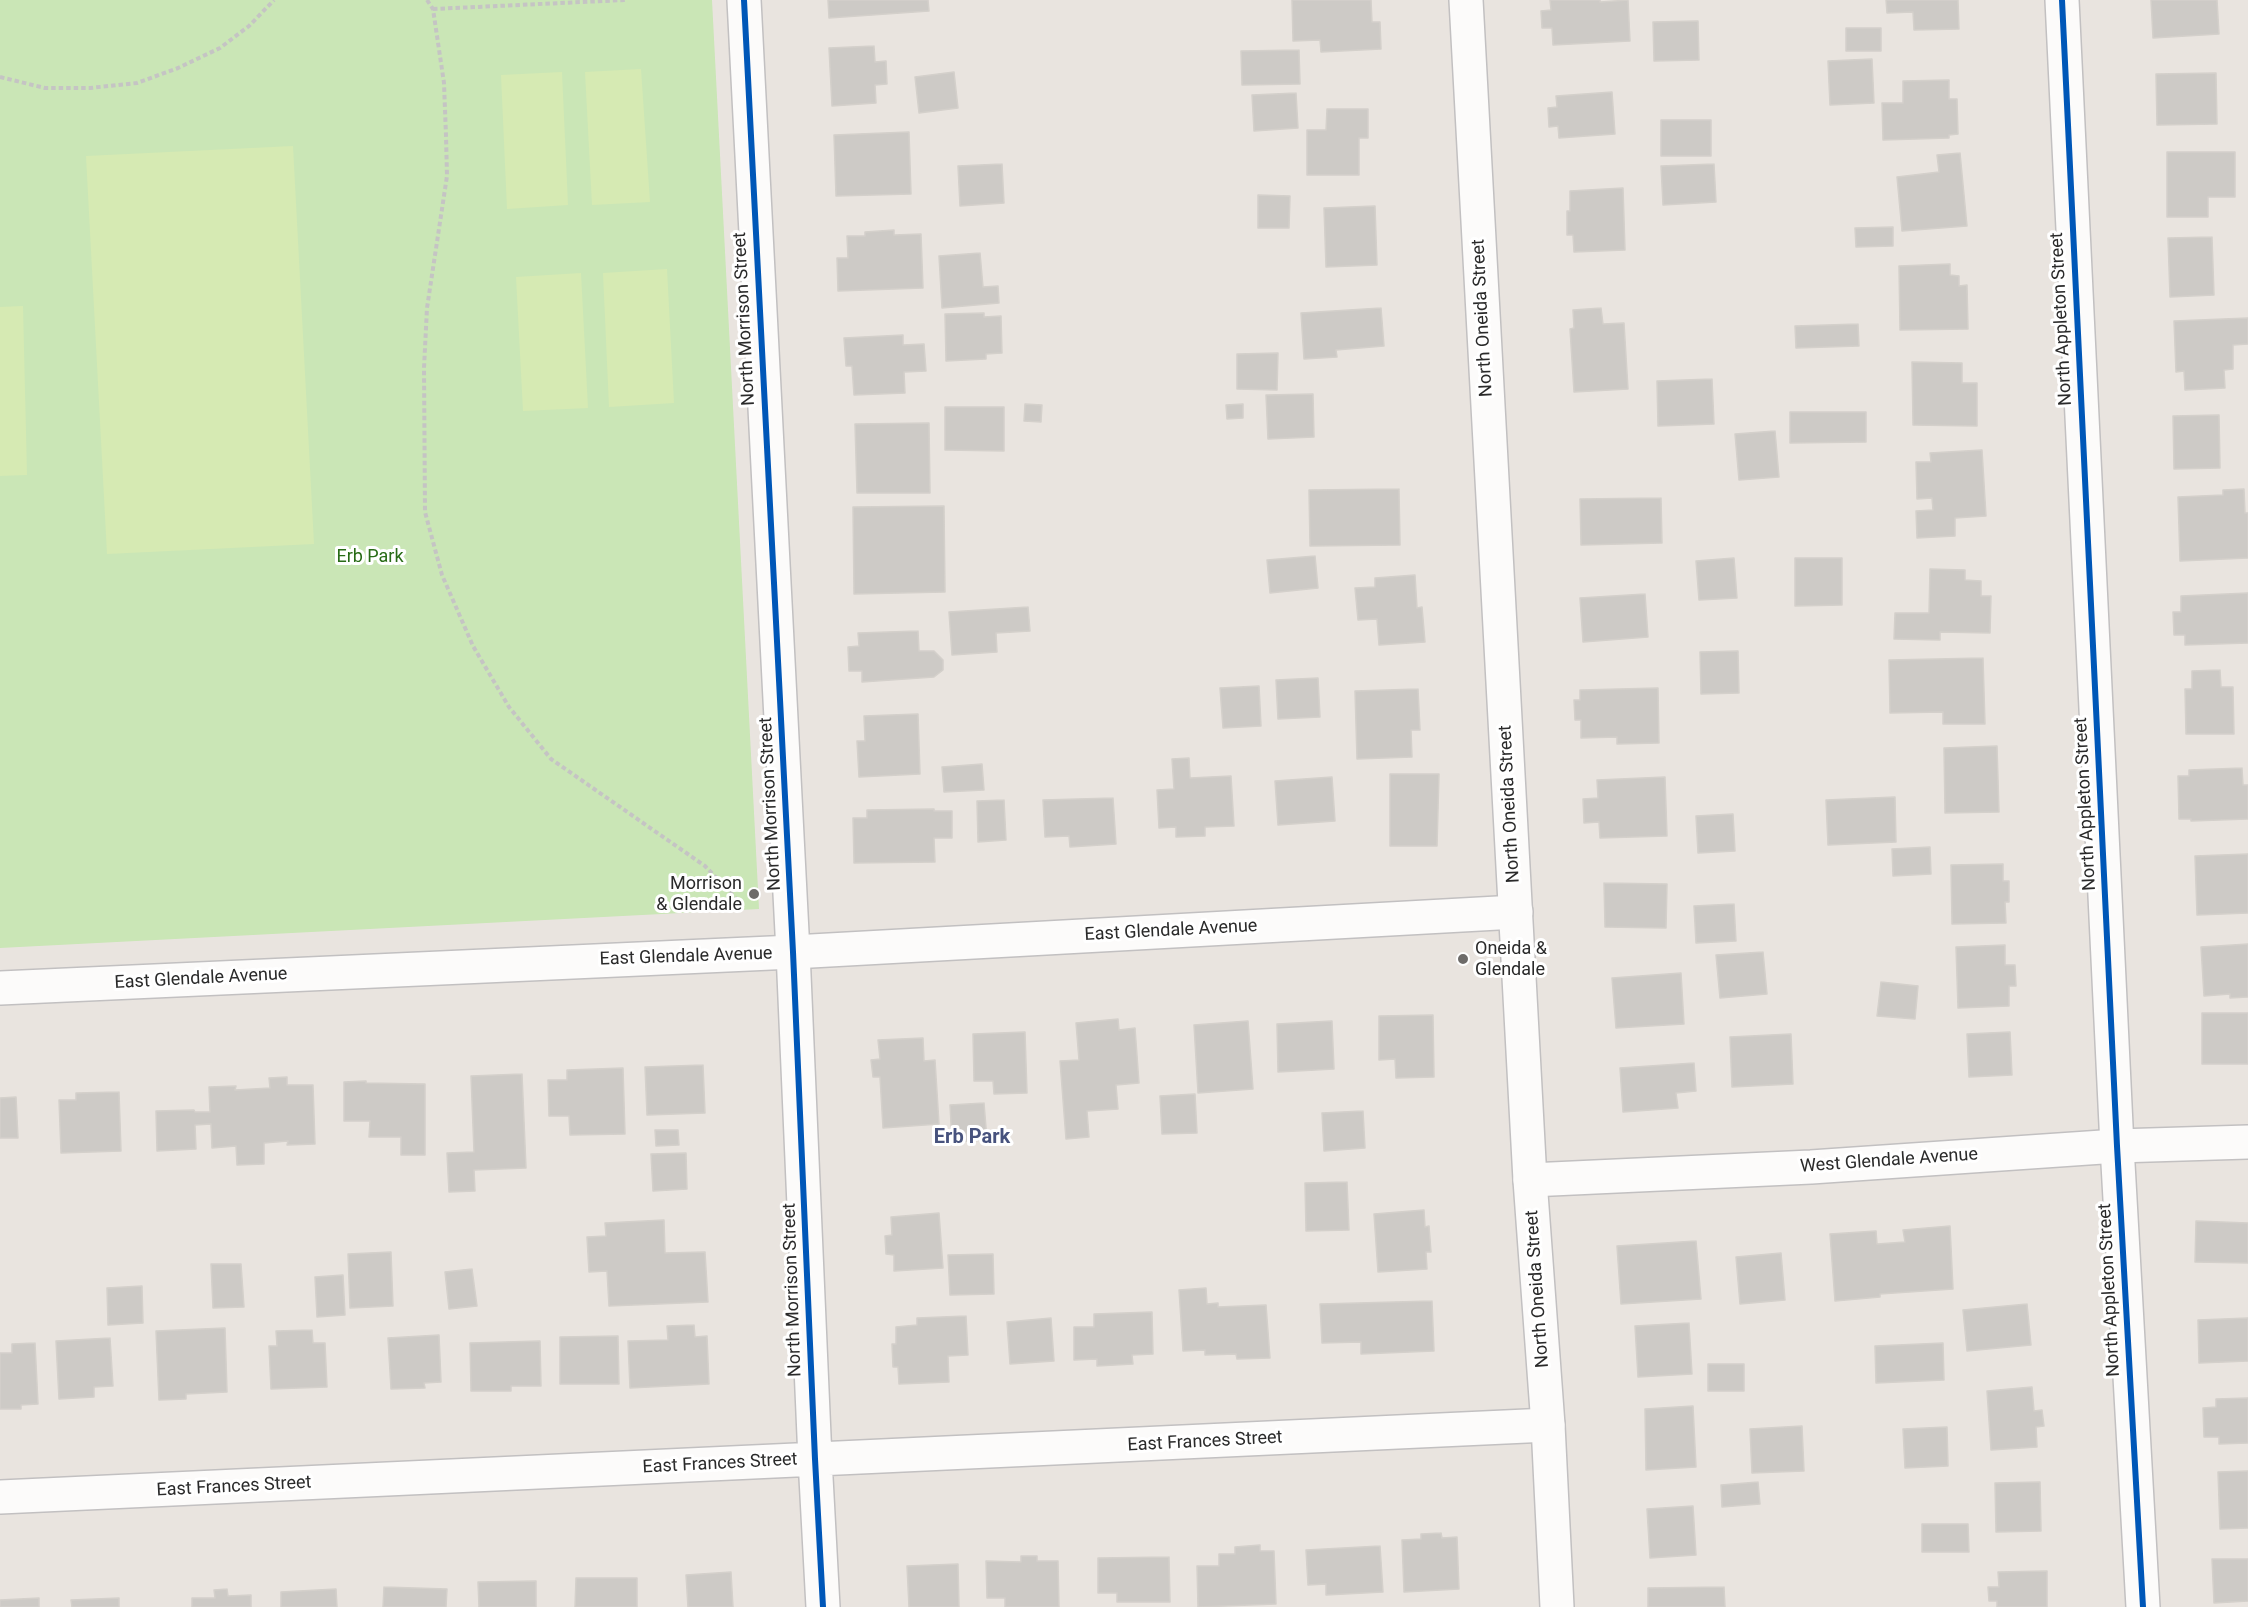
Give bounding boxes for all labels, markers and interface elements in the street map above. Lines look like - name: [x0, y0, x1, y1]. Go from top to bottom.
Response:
- street label: North Morrison Street: [730, 232, 760, 406]
- street label: North Appleton Street: [2047, 232, 2077, 406]
- street label: North Oneida Street: [1468, 239, 1498, 397]
- park label: Erb Park: [336, 546, 404, 568]
- street label: North Morrison Street: [756, 717, 786, 891]
- street label: North Appleton Street: [2071, 717, 2101, 891]
- street label: North Oneida Street: [1495, 725, 1525, 883]
- place label: Morrison & Glendale: [656, 873, 742, 916]
- marker: Morrison & Glendale: [747, 887, 761, 901]
- street label: East Glendale Avenue: [1084, 916, 1258, 946]
- place label: Oneida & Glendale: [1475, 938, 1547, 980]
- street label: East Glendale Avenue: [599, 943, 773, 971]
- marker: Oneida & Glendale: [1456, 952, 1470, 966]
- street label: East Glendale Avenue: [114, 964, 288, 994]
- district label: Erb Park: [934, 1126, 1010, 1150]
- street label: West Glendale Avenue: [1799, 1144, 1979, 1178]
- street label: North Morrison Street: [779, 1203, 807, 1377]
- street label: North Appleton Street: [2095, 1203, 2125, 1377]
- street label: North Oneida Street: [1522, 1209, 1554, 1369]
- street label: East Frances Street: [1127, 1427, 1283, 1457]
- street label: East Frances Street: [642, 1449, 798, 1479]
- street label: East Frances Street: [156, 1472, 312, 1502]

